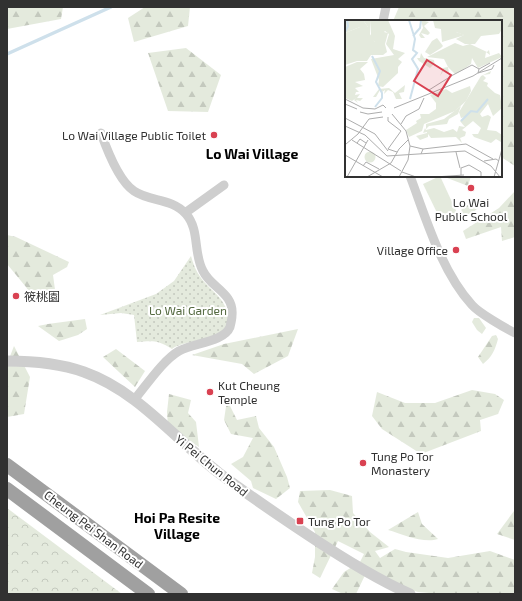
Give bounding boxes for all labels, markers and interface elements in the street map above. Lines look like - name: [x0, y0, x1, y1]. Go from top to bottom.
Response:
- inset map: [345, 20, 502, 177]
- place label: Lo Wai Village Public Toilet: [62, 128, 206, 142]
- marker: Lo Wai Village Public Toilet: [209, 130, 219, 140]
- district label: Lo Wai Village: [206, 145, 298, 162]
- marker: Lo Wai Public School: [466, 183, 476, 193]
- place label: Lo Wai Public School: [435, 195, 508, 223]
- place label: Village Office: [377, 243, 448, 257]
- marker: Village Office: [451, 245, 461, 255]
- place label: 筱桃園: [24, 289, 60, 303]
- marker: 筱桃園: [11, 291, 21, 301]
- park label: Lo Wai Garden: [149, 303, 227, 317]
- place label: Kut Cheung Temple: [218, 378, 280, 406]
- marker: Kut Cheung Temple: [205, 387, 215, 397]
- street label: Yi Pei Chun Road: [173, 431, 251, 499]
- place label: Tung Po Tor Monastery: [371, 449, 434, 477]
- marker: Tung Po Tor Monastery: [358, 458, 368, 468]
- street label: Cheung Pei Shan Road: [42, 487, 146, 571]
- district label: Hoi Pa Resite Village: [134, 509, 220, 542]
- place label: Tung Po Tor: [308, 514, 371, 528]
- marker: Tung Po Tor: [295, 516, 305, 526]

